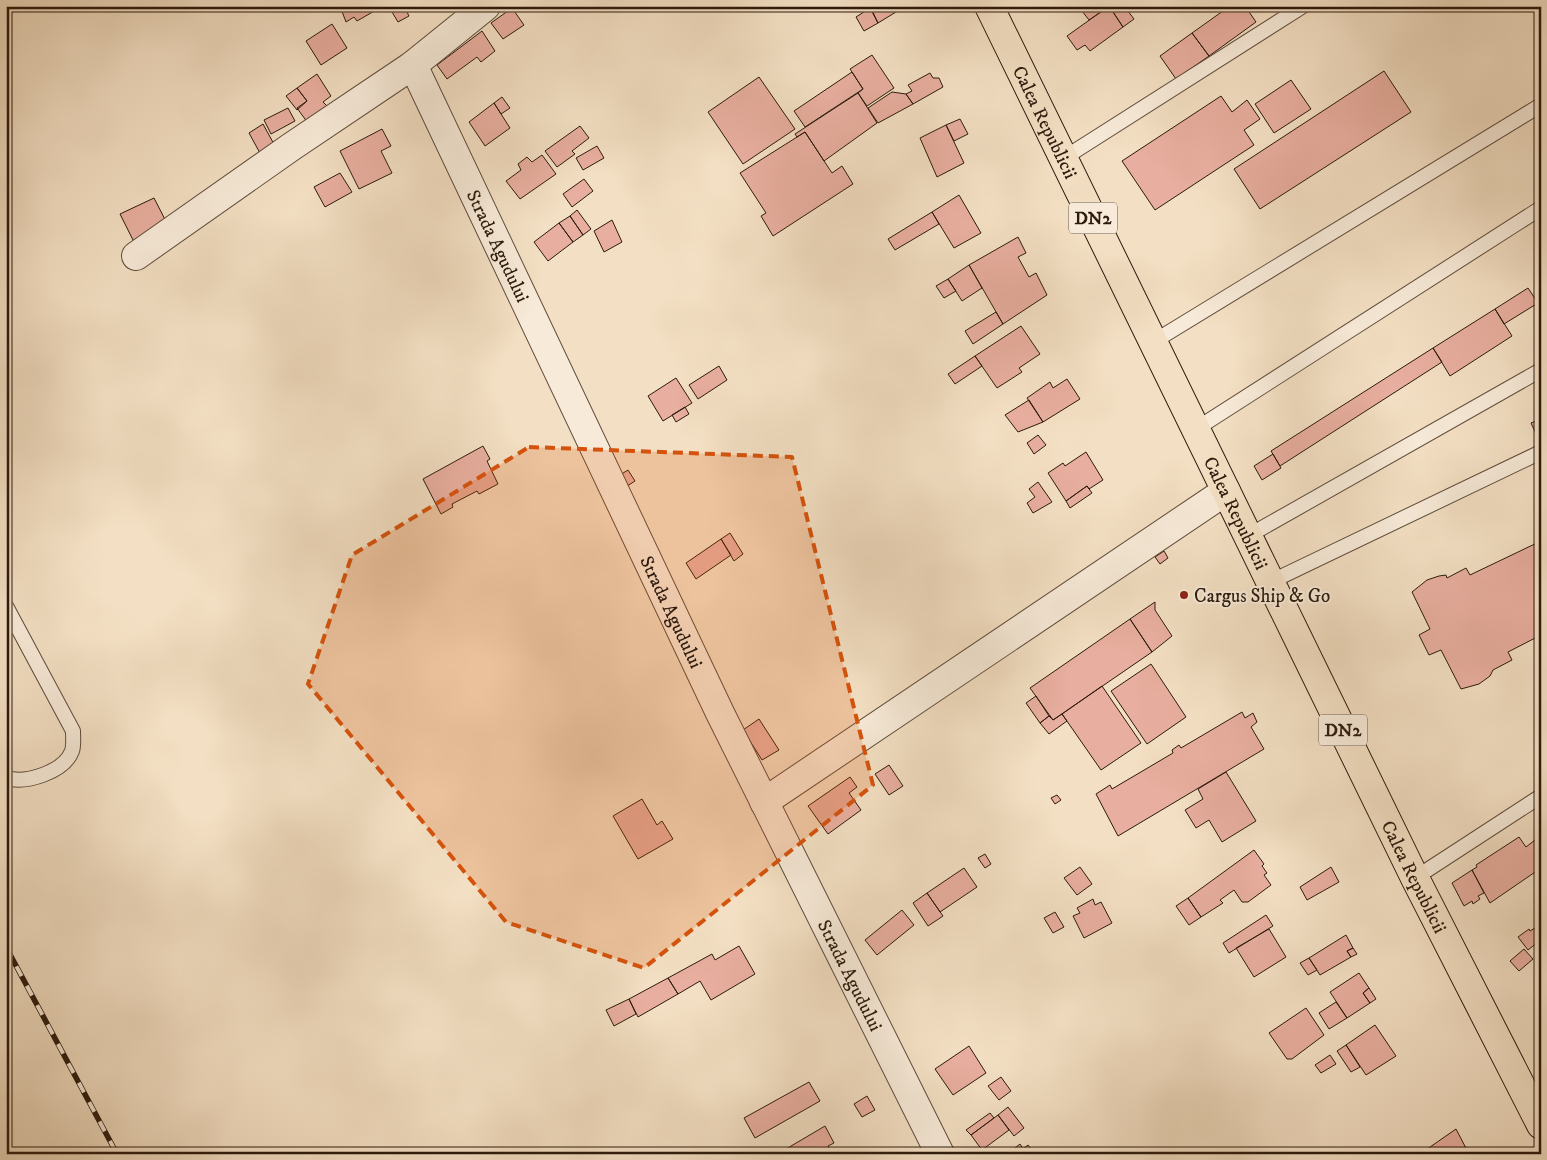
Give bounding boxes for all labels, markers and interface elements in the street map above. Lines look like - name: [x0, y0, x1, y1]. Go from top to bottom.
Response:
- street label: Calea Republicii: [1007, 62, 1082, 183]
- street label: Strada Agudului: [461, 186, 534, 306]
- road number: DN2: [1069, 202, 1117, 234]
- street label: Calea Republicii: [1198, 453, 1273, 574]
- street label: Strada Agudului: [634, 552, 707, 672]
- place label: Cargus Ship & Go: [1194, 585, 1330, 608]
- marker: Cargus Ship & Go: [1178, 589, 1190, 601]
- road number: DN2: [1319, 714, 1367, 746]
- street label: Calea Republicii: [1376, 817, 1451, 937]
- street label: Strada Agudului: [812, 916, 887, 1036]

